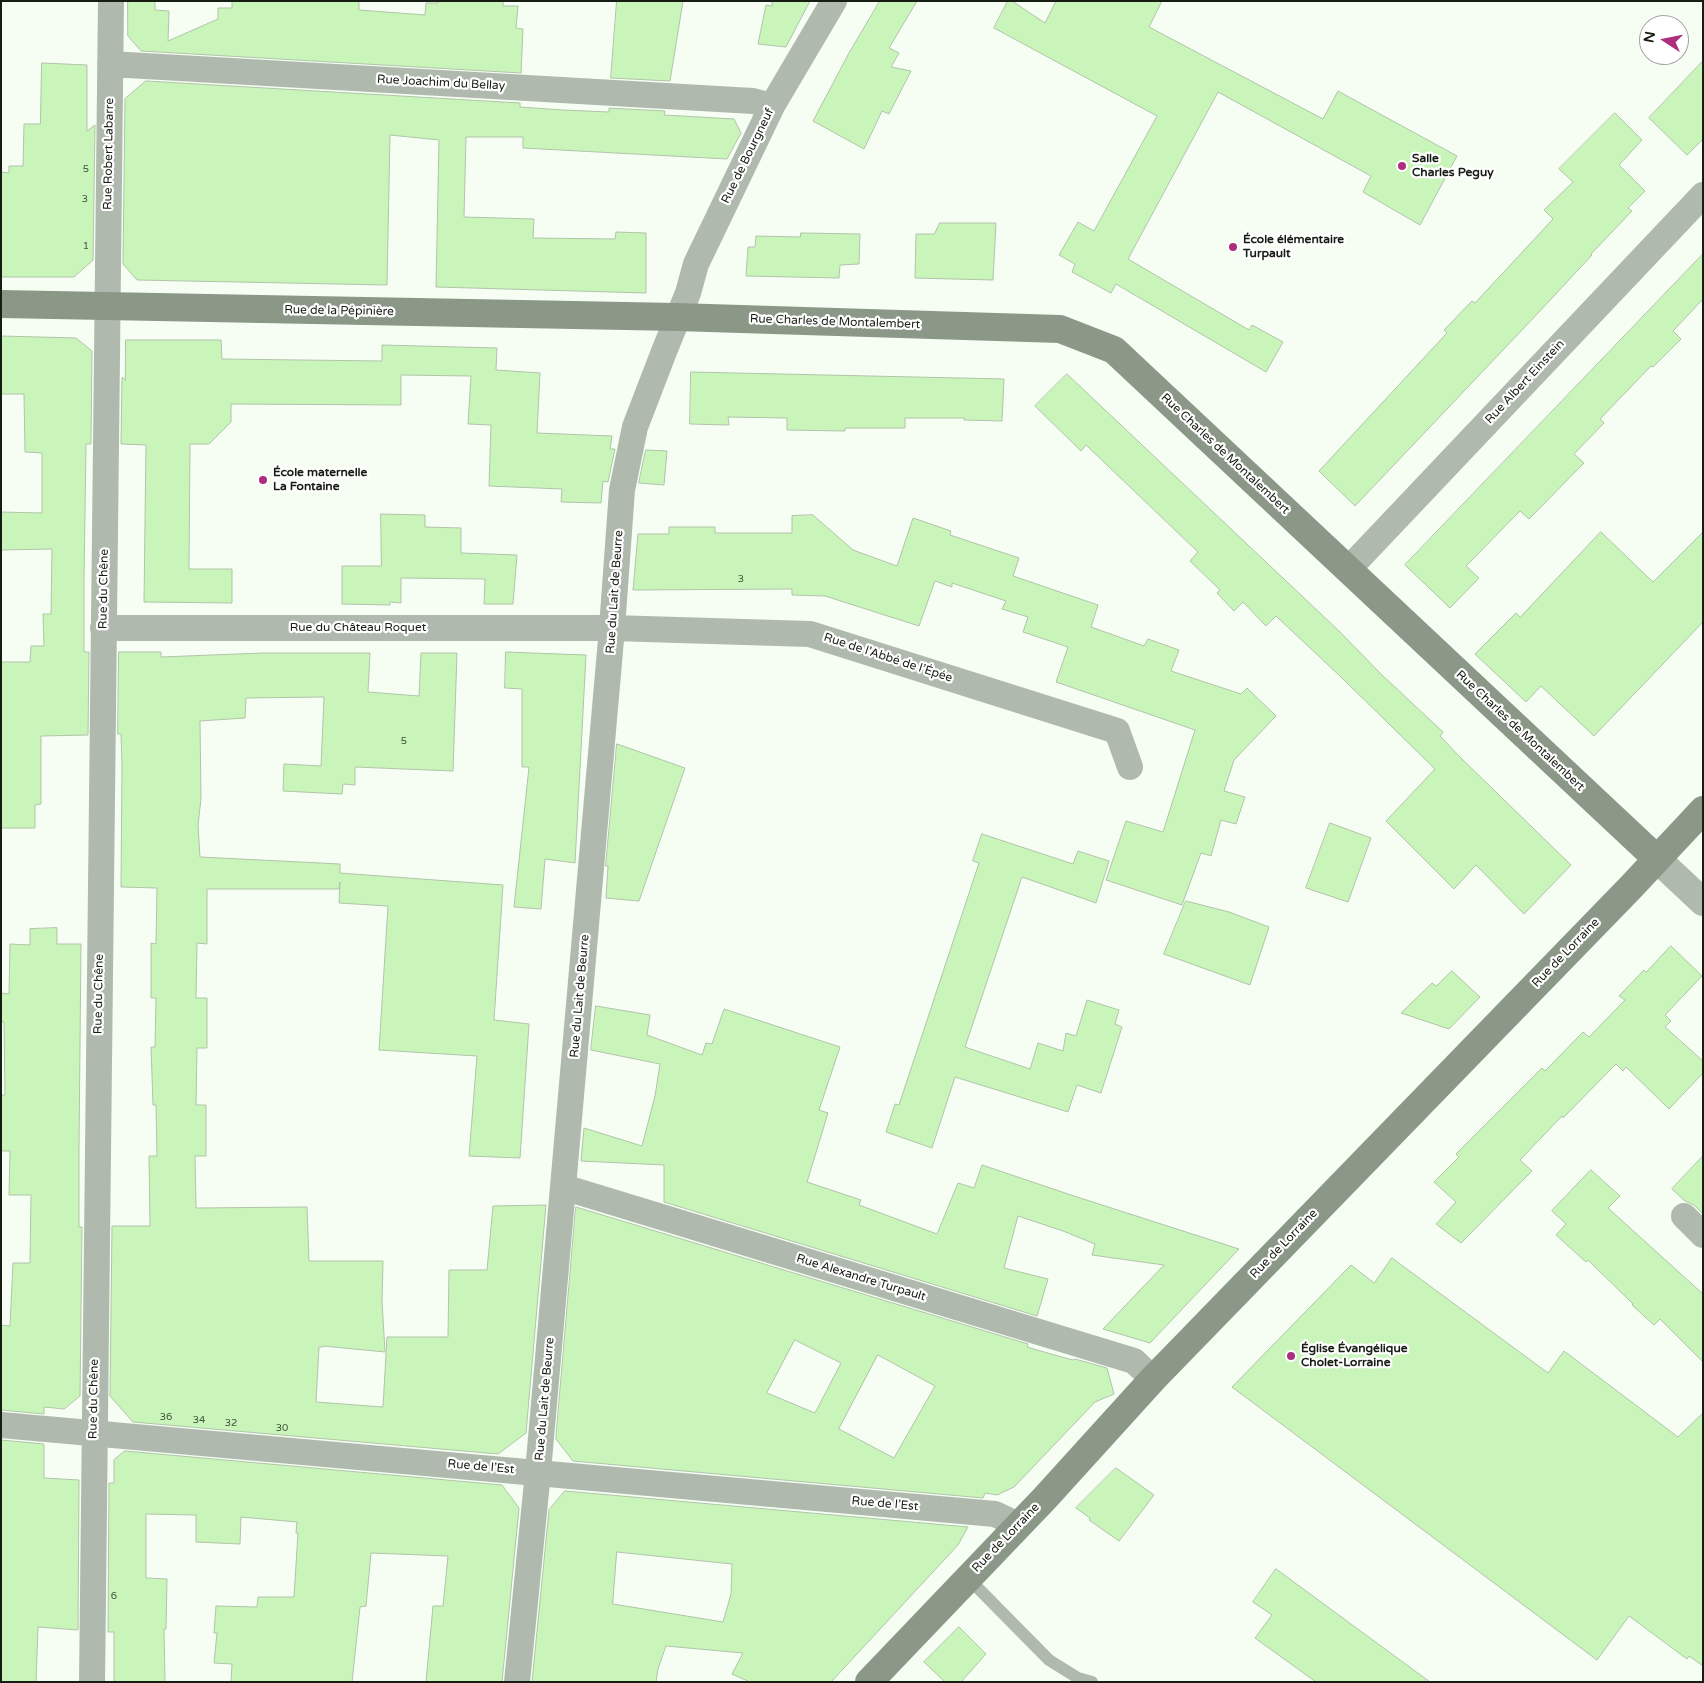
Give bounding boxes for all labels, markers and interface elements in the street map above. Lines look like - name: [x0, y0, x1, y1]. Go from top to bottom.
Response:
- north arrow: [1639, 15, 1689, 65]
- text: N: [1640, 30, 1659, 44]
- street label: Rue Joachim du Bellay: [377, 72, 505, 94]
- street label: Rue Robert Labarre: [101, 98, 117, 210]
- street label: Rue de Bourgneuf: [719, 106, 777, 206]
- place label: Salle Charles Peguy: [1412, 152, 1494, 180]
- marker: Salle Charles Peguy: [1396, 160, 1408, 172]
- house number: 5: [83, 163, 89, 175]
- house number: 3: [82, 193, 88, 205]
- place label: École élémentaire Turpault: [1243, 233, 1344, 261]
- house number: 1: [83, 240, 89, 252]
- marker: École élémentaire Turpault: [1227, 241, 1239, 253]
- street label: Rue de la Pépinière: [284, 303, 394, 319]
- street label: Rue Charles de Montalembert: [750, 312, 920, 332]
- street label: Rue Albert Einstein: [1482, 337, 1568, 427]
- street label: Rue Charles de Montalembert: [1158, 391, 1292, 517]
- place label: École maternelle La Fontaine: [273, 466, 367, 494]
- marker: École maternelle La Fontaine: [257, 474, 269, 486]
- street label: Rue du Lait de Beurre: [604, 530, 626, 654]
- street label: Rue du Chêne: [96, 549, 112, 629]
- house number: 3: [738, 573, 744, 585]
- street label: Rue du Château Roquet: [290, 621, 426, 635]
- street label: Rue de l’Abbé de l’Épée: [822, 630, 954, 686]
- street label: Rue Charles de Montalembert: [1453, 668, 1587, 794]
- house number: 5: [401, 735, 407, 747]
- street label: Rue de Lorraine: [1529, 915, 1603, 991]
- street label: Rue du Lait de Beurre: [567, 934, 593, 1058]
- street label: Rue du Chêne: [91, 954, 107, 1034]
- street label: Rue de Lorraine: [1247, 1206, 1321, 1282]
- street label: Rue Alexandre Turpault: [795, 1251, 927, 1305]
- street label: Rue du Lait de Beurre: [532, 1337, 558, 1461]
- place label: Église Évangélique Cholet-Lorraine: [1301, 1342, 1408, 1370]
- marker: Église Évangélique Cholet-Lorraine: [1285, 1350, 1297, 1362]
- street label: Rue du Chêne: [86, 1359, 102, 1439]
- house number: 36: [160, 1411, 172, 1423]
- house number: 34: [193, 1414, 205, 1426]
- house number: 32: [225, 1417, 237, 1429]
- house number: 30: [276, 1422, 288, 1434]
- street label: Rue de l’Est: [447, 1457, 515, 1477]
- street label: Rue de l’Est: [851, 1494, 919, 1514]
- street label: Rue de Lorraine: [969, 1500, 1043, 1576]
- house number: 6: [111, 1590, 117, 1602]

